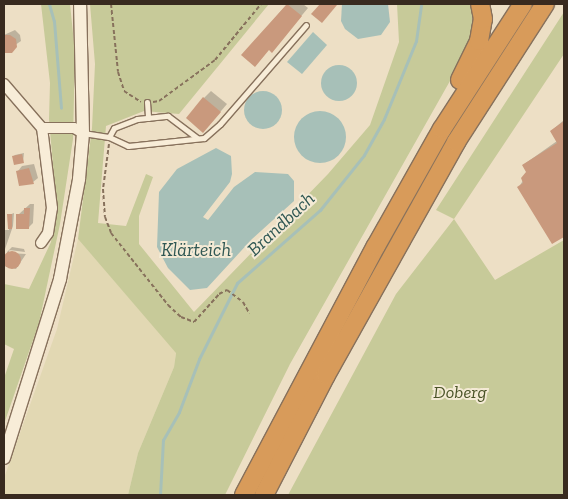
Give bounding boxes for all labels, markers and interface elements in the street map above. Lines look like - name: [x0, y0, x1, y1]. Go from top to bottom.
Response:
- water label: Brandbach: [243, 187, 319, 261]
- water label: Klärteich: [161, 239, 231, 261]
- park label: Doberg: [433, 381, 487, 403]

